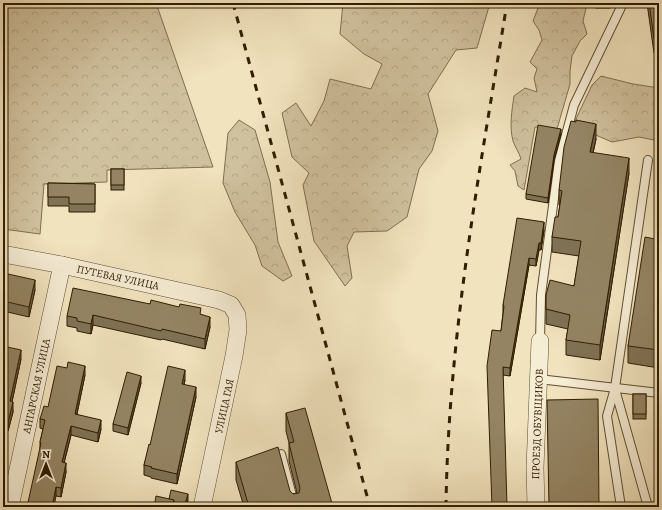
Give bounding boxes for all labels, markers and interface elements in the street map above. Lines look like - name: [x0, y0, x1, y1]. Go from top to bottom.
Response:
- street label: ПУТЕВАЯ УЛИЦА: [75, 261, 161, 294]
- street label: АНГАРСКАЯ УЛИЦА: [19, 337, 54, 436]
- street label: ПРОЕЗД ОБУВЩИКОВ: [528, 368, 547, 480]
- street label: УЛИЦА ГАЯ: [211, 377, 238, 435]
- north arrow: [26, 444, 66, 484]
- text: N: [42, 447, 50, 462]

